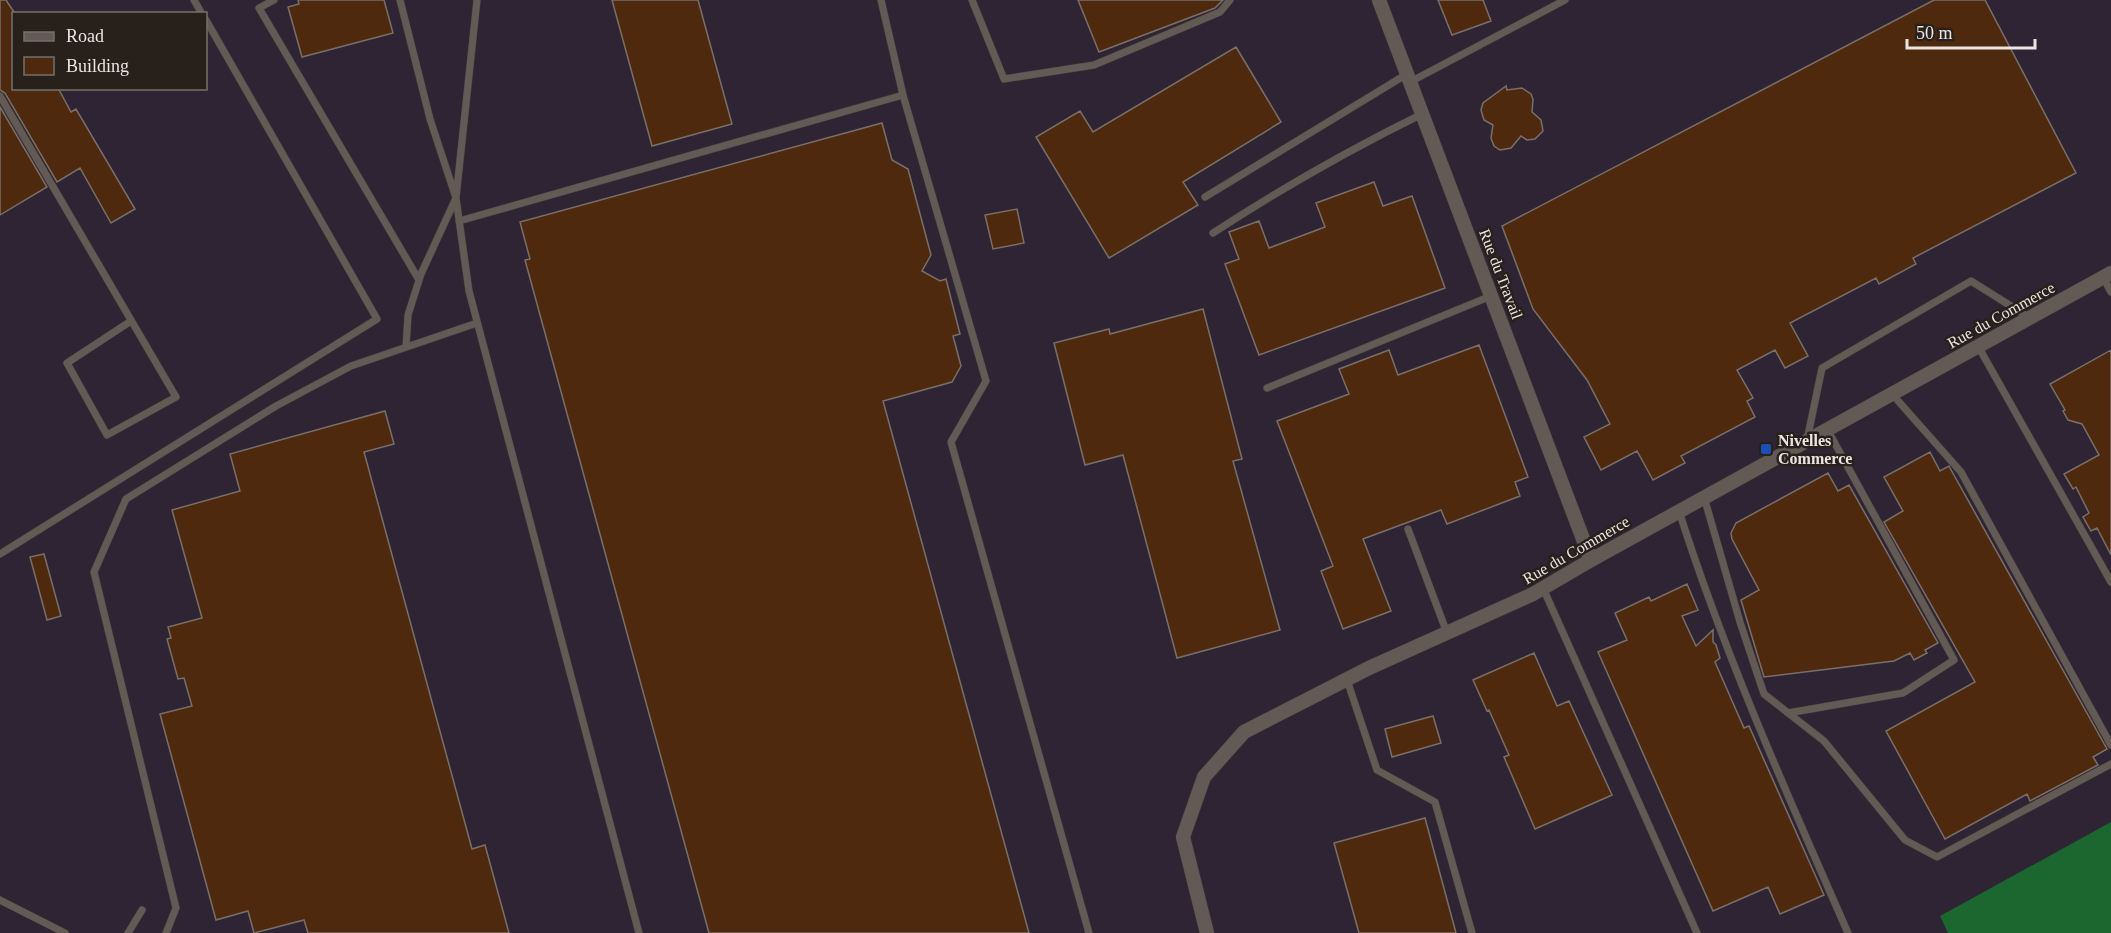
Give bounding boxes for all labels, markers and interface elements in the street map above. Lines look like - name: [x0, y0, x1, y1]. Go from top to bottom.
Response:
- legend: [12, 12, 207, 90]
- scale bar: [1907, 12, 2034, 50]
- text: 50 m: [1916, 23, 1953, 43]
- text: Road: [66, 26, 104, 46]
- text: Building: [66, 56, 129, 76]
- street label: Rue du Travail: [1476, 227, 1526, 322]
- street label: Rue du Commerce: [1944, 278, 2058, 352]
- place label: Nivelles Commerce: [1778, 432, 1852, 467]
- marker: Nivelles Commerce: [1759, 442, 1773, 456]
- street label: Rue du Commerce: [1520, 513, 1632, 587]

